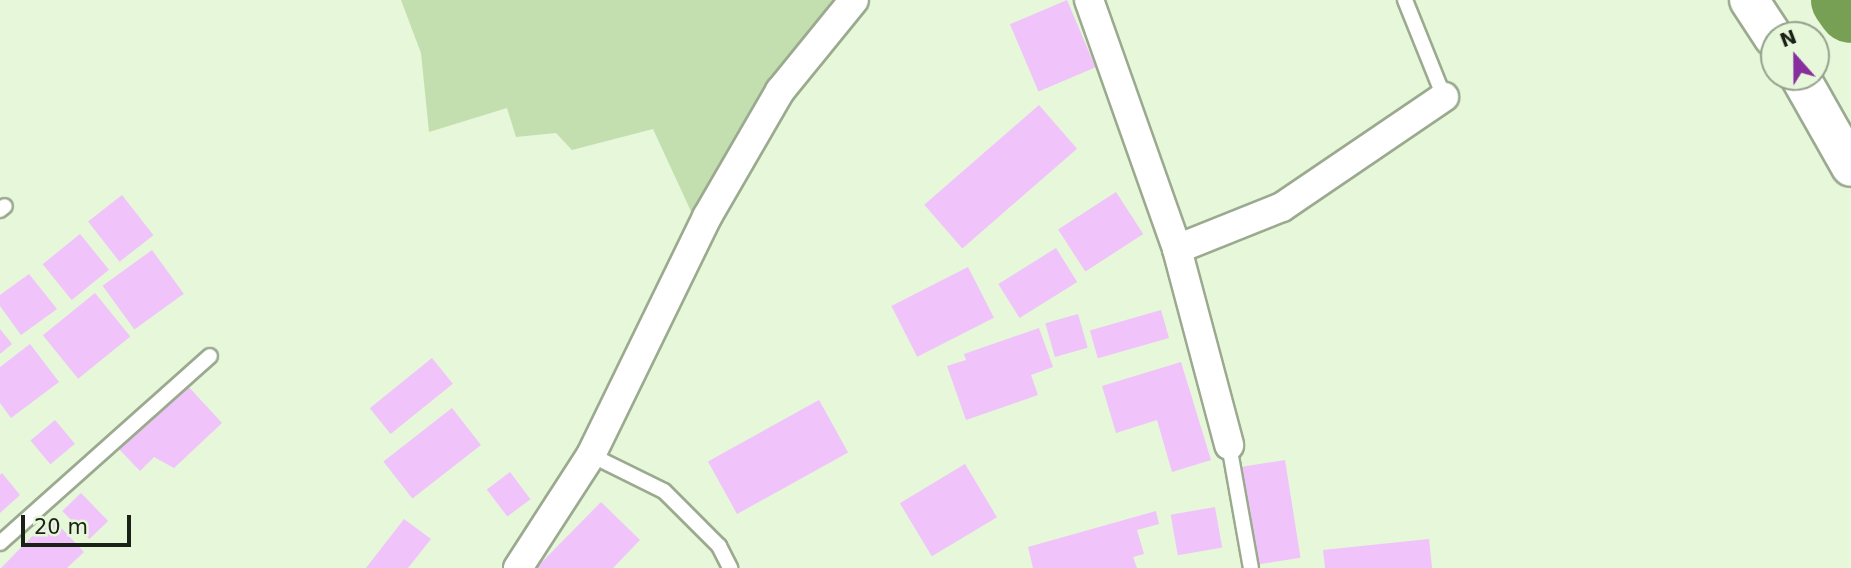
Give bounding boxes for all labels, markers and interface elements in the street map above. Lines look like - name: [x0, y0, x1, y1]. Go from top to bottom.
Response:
- north arrow: [1760, 21, 1830, 91]
- text: N: [1777, 25, 1800, 51]
- scale bar: [24, 502, 135, 546]
- text: 20 m: [34, 515, 88, 539]

